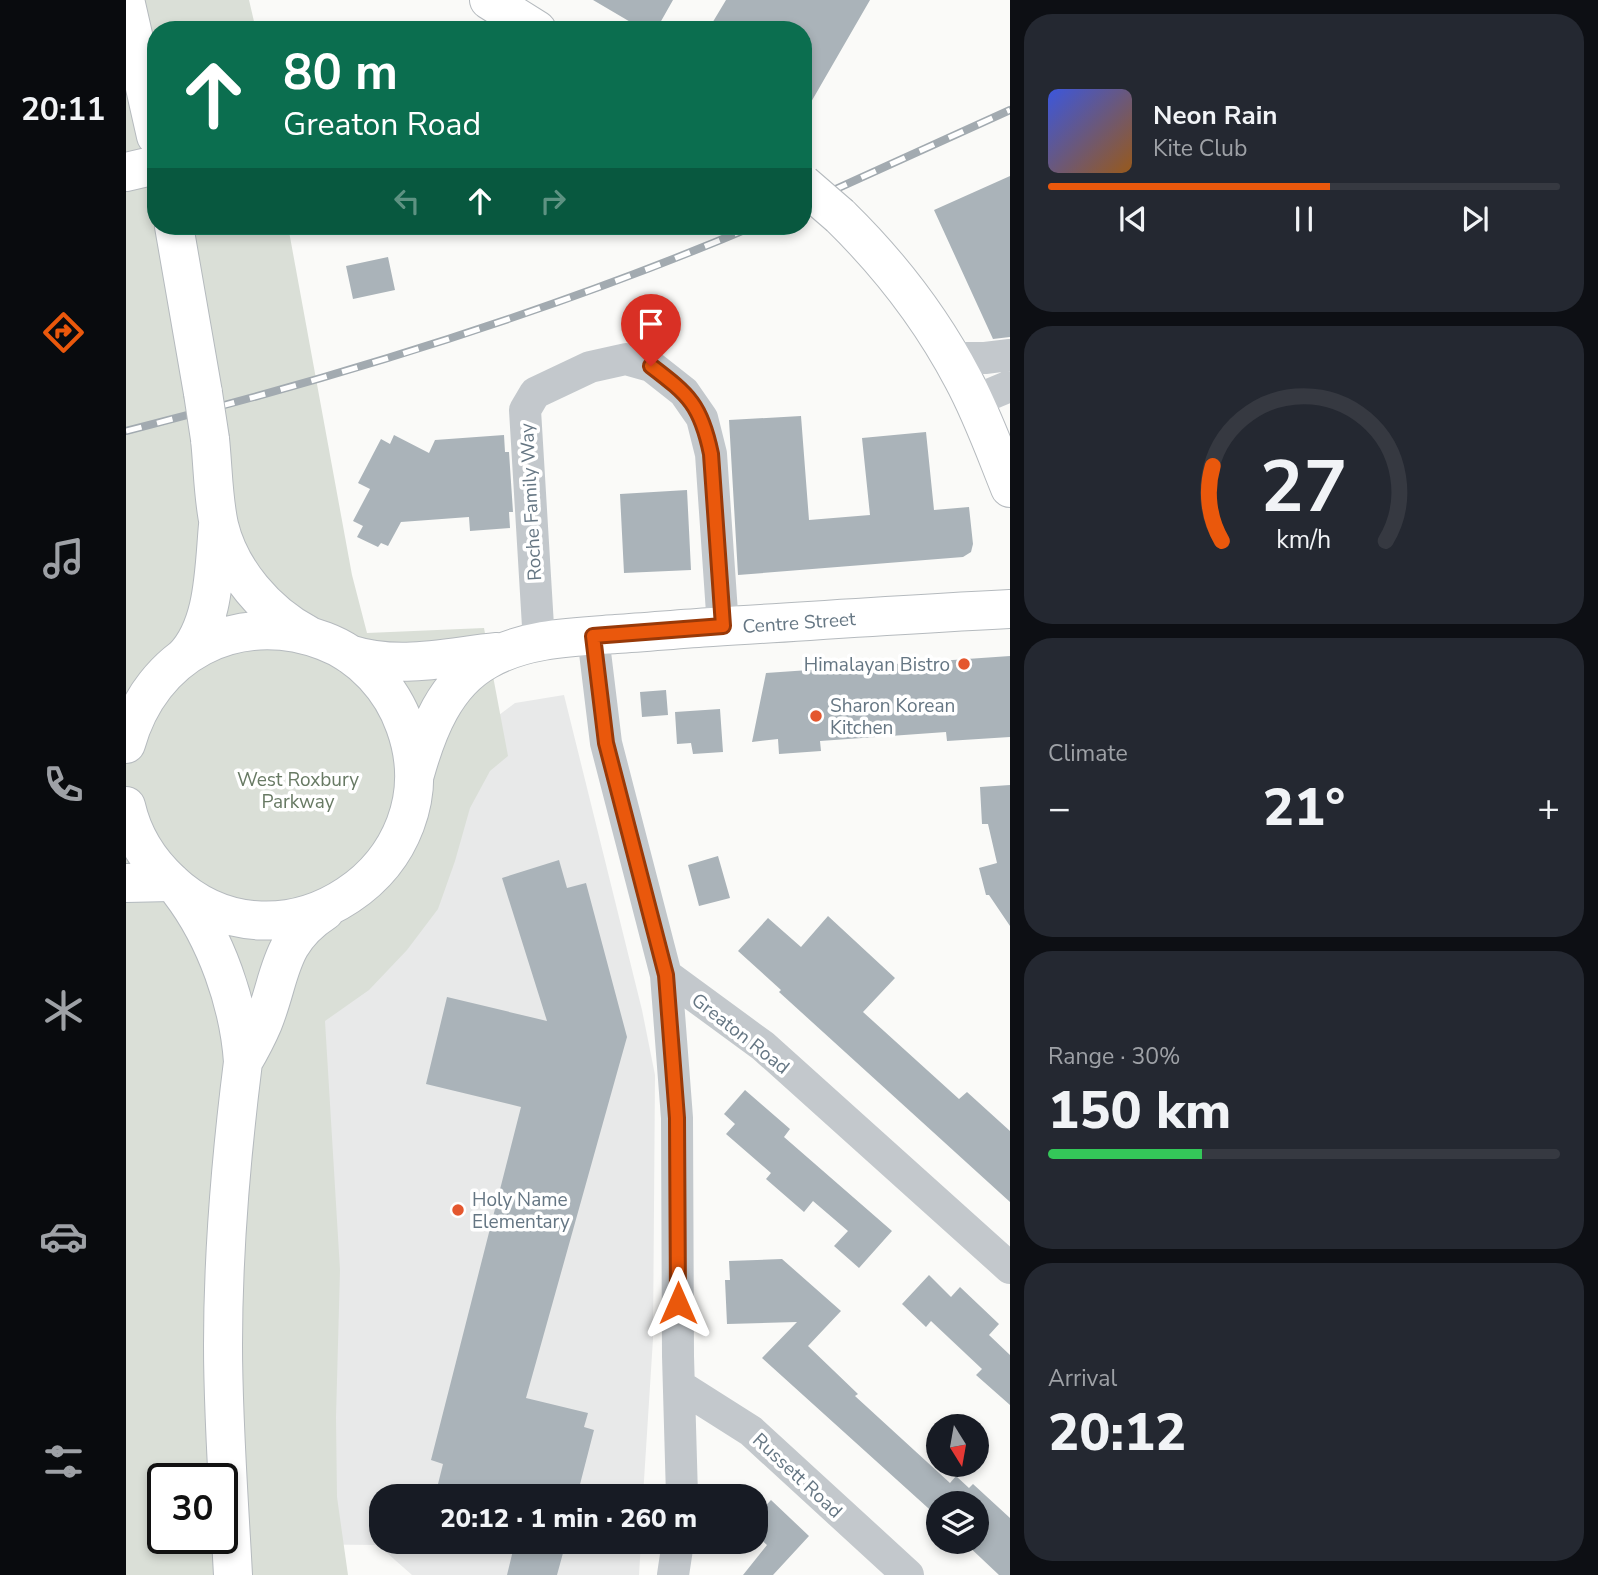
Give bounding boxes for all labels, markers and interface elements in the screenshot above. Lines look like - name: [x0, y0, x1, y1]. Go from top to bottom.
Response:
- text: 80 m: [283, 39, 398, 106]
- icon: ahead: [168, 49, 259, 140]
- text: 20:11: [21, 88, 105, 131]
- text: Neon Rain: [1153, 98, 1278, 133]
- text: Greaton Road: [283, 103, 481, 146]
- text: Kite Club: [1153, 133, 1247, 164]
- icon: left: [388, 182, 426, 220]
- icon: ahead: [461, 182, 499, 220]
- icon: right: [534, 182, 572, 220]
- icon: previous: [1114, 200, 1152, 238]
- icon: pause: [1285, 200, 1323, 238]
- icon: next: [1456, 200, 1494, 238]
- pin: [621, 294, 681, 366]
- icon: arrive: [632, 305, 670, 343]
- icon: directions: [39, 308, 88, 357]
- street label: Roche Family Way: [514, 422, 548, 582]
- text: 27: [1260, 438, 1348, 538]
- text: km/h: [1276, 523, 1332, 557]
- icon: music: [39, 534, 88, 583]
- street label: Centre Street: [742, 606, 857, 640]
- place label: Himalayan Bistro: [804, 652, 950, 678]
- marker: Himalayan Bistro: [956, 656, 972, 672]
- place label: Sharon Korean Kitchen: [830, 693, 955, 741]
- marker: Sharon Korean Kitchen: [808, 708, 824, 724]
- text: Climate: [1048, 738, 1128, 769]
- icon: phone: [39, 760, 88, 809]
- park label: West Roxbury Parkway: [237, 767, 359, 815]
- text: 21°: [1263, 772, 1345, 843]
- text: −: [1048, 783, 1071, 834]
- text: +: [1537, 783, 1560, 834]
- icon: climate: [39, 986, 88, 1035]
- street label: Greaton Road: [686, 987, 795, 1080]
- text: Range · 30%: [1048, 1041, 1180, 1072]
- text: 150 km: [1048, 1075, 1231, 1146]
- place label: Holy Name Elementary: [472, 1187, 570, 1235]
- marker: Holy Name Elementary: [450, 1202, 466, 1218]
- icon: car: [39, 1212, 88, 1261]
- position arrow: [641, 1266, 715, 1340]
- text: Arrival: [1048, 1363, 1117, 1394]
- text: 20:12: [1048, 1397, 1186, 1468]
- north arrow: [926, 1414, 989, 1477]
- map controls: [926, 1414, 989, 1554]
- street label: Russett Road: [747, 1427, 848, 1524]
- icon: filters: [39, 1437, 88, 1486]
- speed limit sign: 30: [147, 1463, 238, 1554]
- button: layers: [926, 1491, 989, 1554]
- text: 20:12 · 1 min · 260 m: [440, 1501, 697, 1536]

